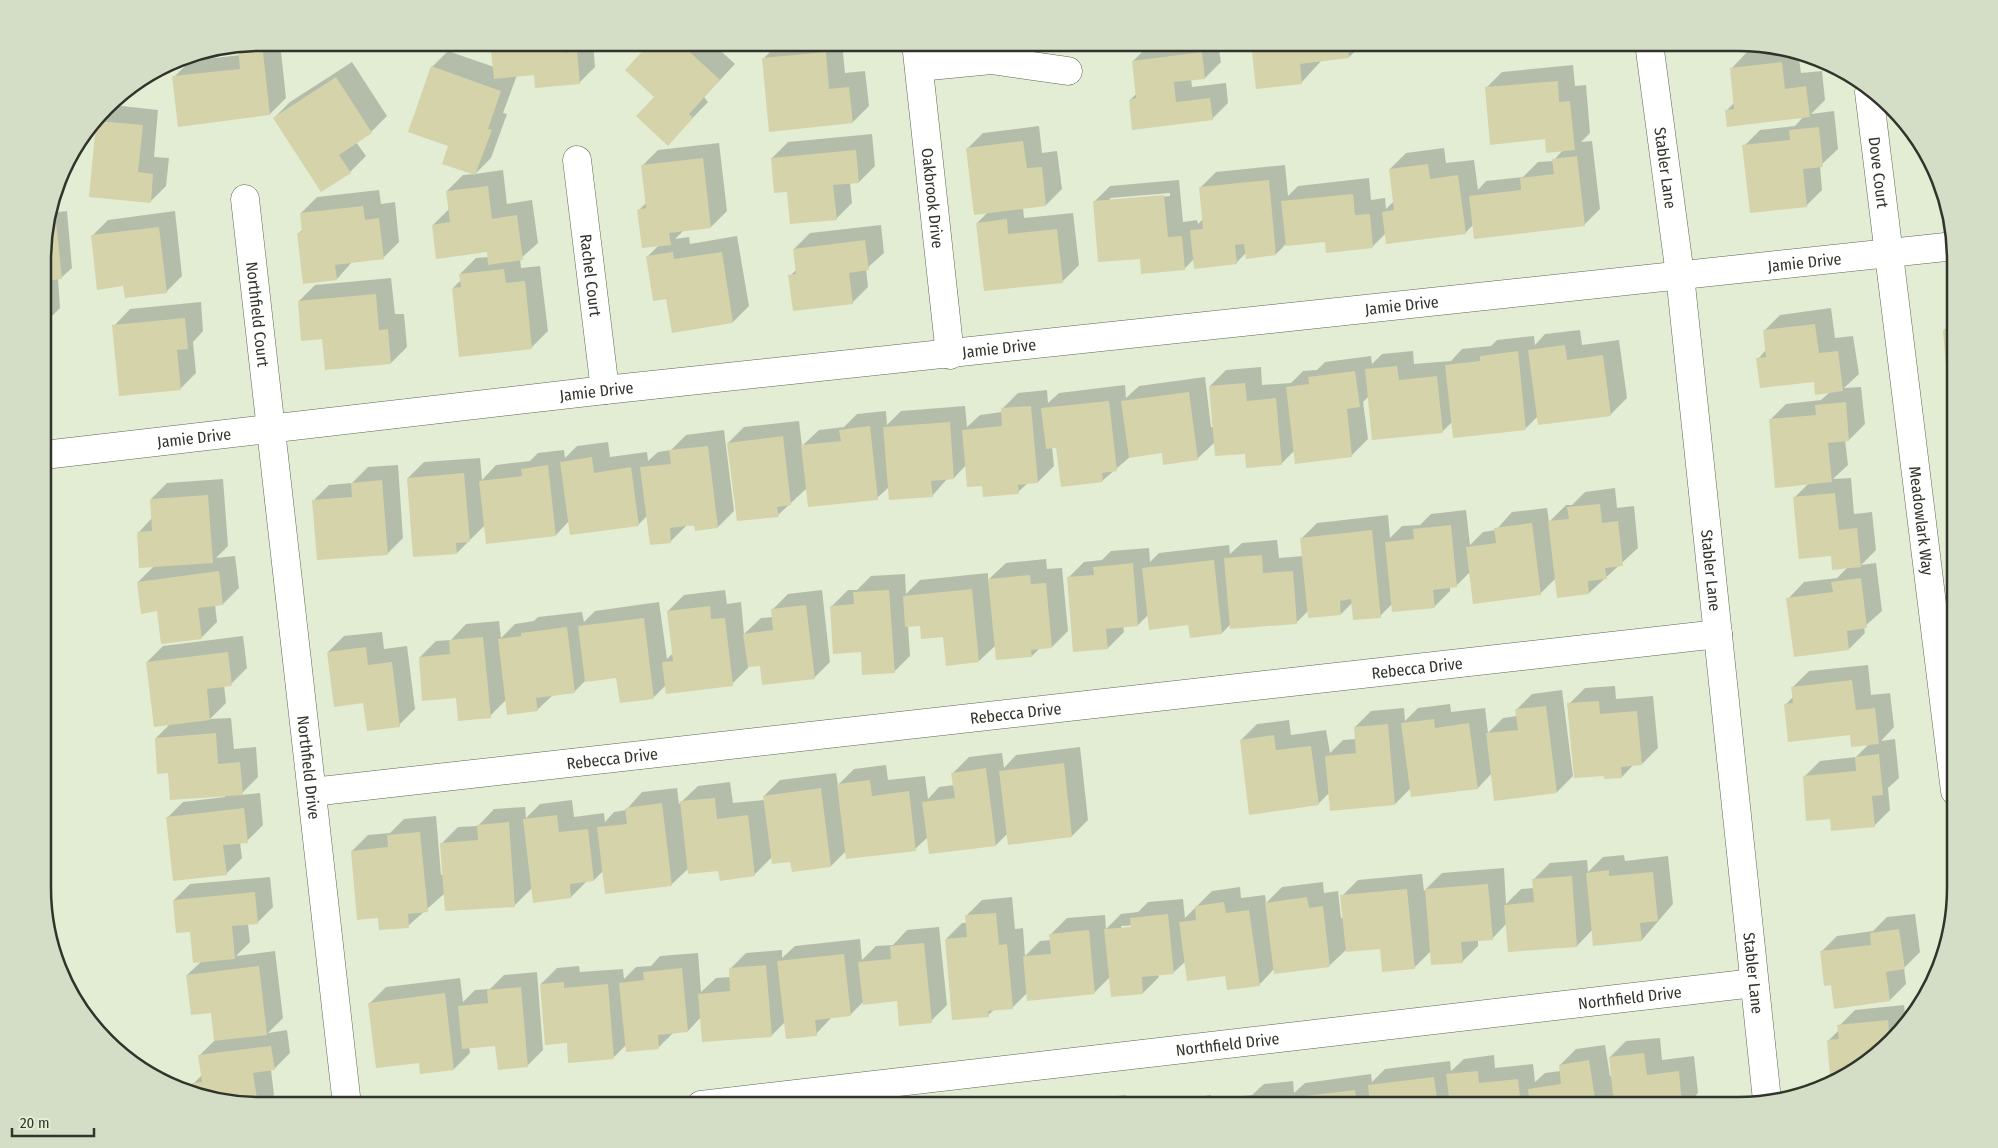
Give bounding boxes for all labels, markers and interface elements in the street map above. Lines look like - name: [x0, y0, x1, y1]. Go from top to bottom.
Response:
- street label: Stabler Lane: [1651, 126, 1681, 210]
- street label: Dove Court: [1865, 136, 1893, 210]
- street label: Oakbrook Drive: [918, 147, 948, 249]
- street label: Rachel Court: [577, 233, 606, 318]
- street label: Jamie Drive: [1767, 249, 1842, 275]
- street label: Northfield Court: [243, 261, 273, 369]
- street label: Jamie Drive: [1364, 292, 1440, 318]
- street label: Jamie Drive: [961, 335, 1037, 361]
- street label: Jamie Drive: [558, 378, 634, 405]
- street label: Jamie Drive: [156, 424, 232, 451]
- street label: Meadowlark Way: [1906, 465, 1938, 577]
- street label: Stabler Lane: [1697, 529, 1725, 612]
- street label: Rebecca Drive: [1370, 653, 1464, 682]
- street label: Rebecca Drive: [969, 698, 1062, 727]
- street label: Northfield Drive: [294, 715, 324, 820]
- street label: Rebecca Drive: [566, 744, 659, 773]
- street label: Stabler Lane: [1740, 931, 1767, 1015]
- street label: Northfield Drive: [1577, 982, 1683, 1013]
- street label: Northfield Drive: [1175, 1029, 1280, 1059]
- scale bar: [12, 1106, 95, 1138]
- text: 20 m: [20, 1114, 50, 1132]

